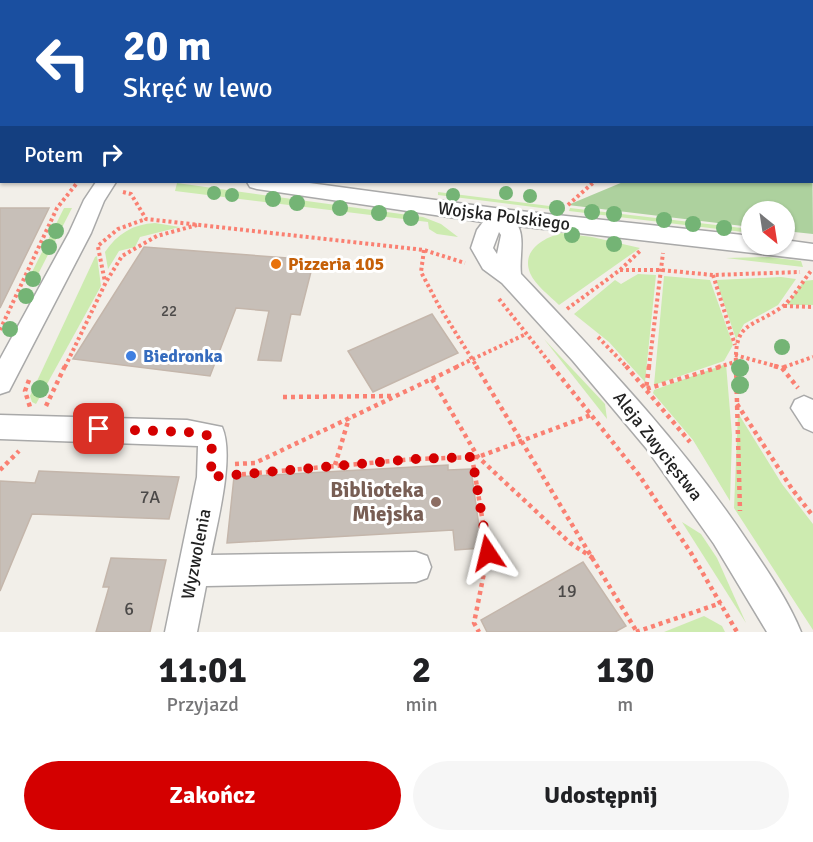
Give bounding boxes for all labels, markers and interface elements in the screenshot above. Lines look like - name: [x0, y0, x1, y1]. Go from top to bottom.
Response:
- text: 20 m: [123, 21, 212, 72]
- icon: left: [24, 24, 102, 102]
- text: Skręć w lewo: [123, 72, 273, 105]
- icon: right: [95, 138, 128, 171]
- text: Potem: [24, 141, 83, 168]
- street label: Wojska Polskiego: [437, 197, 571, 235]
- north arrow: [741, 201, 795, 255]
- map controls: [741, 201, 795, 255]
- place label: Pizzeria 105: [288, 253, 384, 275]
- marker: Pizzeria 105: [269, 257, 283, 271]
- house number: 22: [161, 302, 177, 320]
- place label: Biedronka: [143, 345, 223, 367]
- marker: Biedronka: [124, 349, 138, 363]
- street label: Aleja Zwycięstwa: [609, 387, 707, 505]
- pin: [73, 403, 124, 454]
- icon: arrive: [82, 412, 115, 445]
- place label: Biblioteka Miejska: [330, 477, 424, 527]
- house number: 7A: [140, 486, 160, 508]
- marker: Biblioteka Miejska: [429, 495, 443, 509]
- street label: Wyzwolenia: [176, 507, 216, 601]
- position arrow: [456, 521, 520, 585]
- house number: 19: [557, 580, 577, 602]
- house number: 6: [124, 598, 134, 620]
- text: 11:01: [159, 648, 247, 693]
- text: 2: [412, 648, 431, 693]
- text: 130: [596, 648, 654, 693]
- text: Przyjazd: [167, 692, 239, 717]
- text: min: [405, 692, 438, 717]
- text: m: [617, 692, 633, 717]
- button: Zakończ: [24, 761, 401, 830]
- button: Udostępnij: [413, 761, 789, 830]

